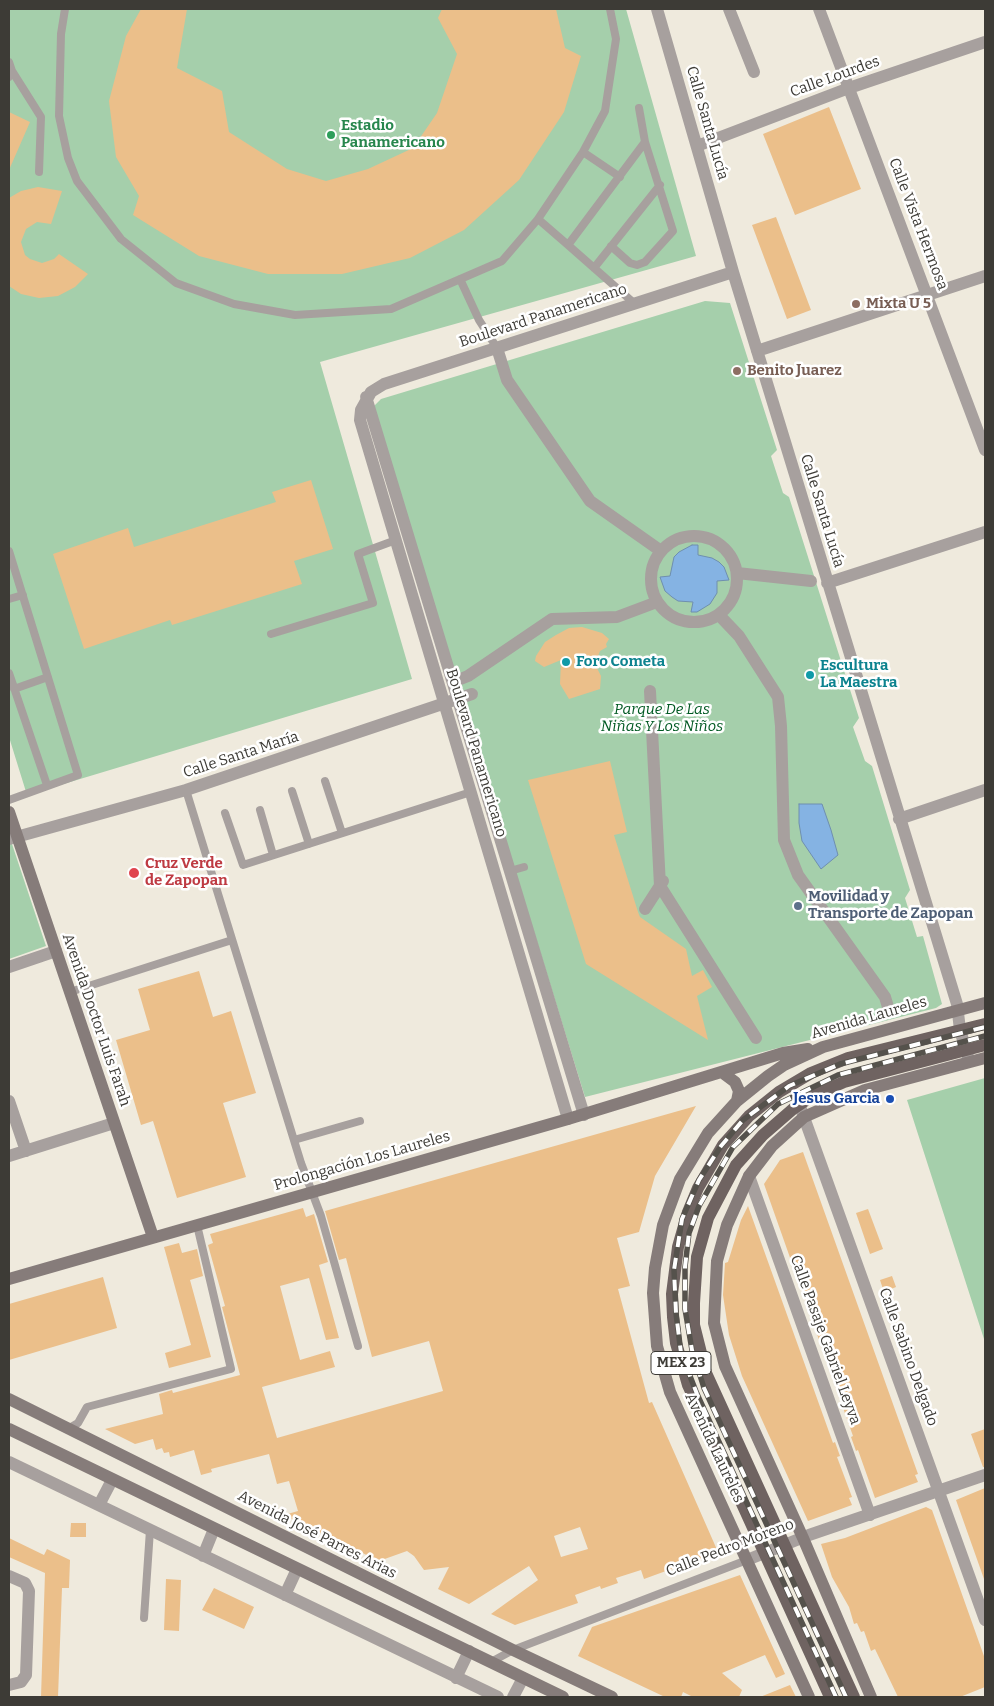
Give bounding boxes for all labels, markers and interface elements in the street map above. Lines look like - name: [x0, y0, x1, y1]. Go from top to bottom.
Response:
- street label: Calle Lourdes: [788, 52, 882, 102]
- street label: Calle Santa Lucía: [682, 64, 732, 182]
- place label: Estadio Panamericano: [341, 117, 445, 152]
- marker: Estadio Panamericano: [325, 129, 337, 141]
- street label: Calle Vista Hermosa: [885, 155, 951, 293]
- street label: Boulevard Panamericano: [457, 280, 629, 352]
- place label: Mixta U 5: [866, 295, 931, 313]
- marker: Mixta U 5: [850, 298, 862, 310]
- place label: Benito Juarez: [747, 362, 842, 380]
- marker: Benito Juarez: [731, 365, 743, 377]
- street label: Calle Santa Lucía: [796, 452, 848, 570]
- place label: Foro Cometa: [576, 653, 665, 671]
- marker: Foro Cometa: [560, 656, 572, 668]
- place label: Escultura La Maestra: [820, 657, 897, 692]
- street label: Boulevard Panamericano: [442, 667, 510, 839]
- marker: Escultura La Maestra: [804, 669, 816, 681]
- park label: Parque De Las Niñas Y Los Niños: [601, 701, 723, 736]
- street label: Calle Santa María: [181, 728, 301, 782]
- place label: Cruz Verde de Zapopan: [145, 855, 228, 890]
- marker: Cruz Verde de Zapopan: [127, 866, 141, 880]
- place label: Movilidad y Transporte de Zapopan: [808, 888, 973, 923]
- marker: Movilidad y Transporte de Zapopan: [792, 900, 804, 912]
- street label: Avenida Doctor Luis Farah: [58, 931, 134, 1109]
- street label: Avenida Laureles: [809, 993, 929, 1043]
- place label: Jesus Garcia: [793, 1090, 880, 1108]
- marker: Jesus Garcia: [884, 1093, 896, 1105]
- street label: Prolongación Los Laureles: [272, 1127, 452, 1195]
- street label: Calle Pasaje Gabriel Leyva: [786, 1253, 864, 1427]
- street label: Calle Sabino Delgado: [875, 1285, 941, 1429]
- road number: MEX 23: [651, 1352, 711, 1375]
- street label: Avenida Laureles: [681, 1390, 747, 1506]
- street label: Avenida José Parres Arias: [235, 1487, 399, 1583]
- street label: Calle Pedro Moreno: [664, 1515, 796, 1581]

